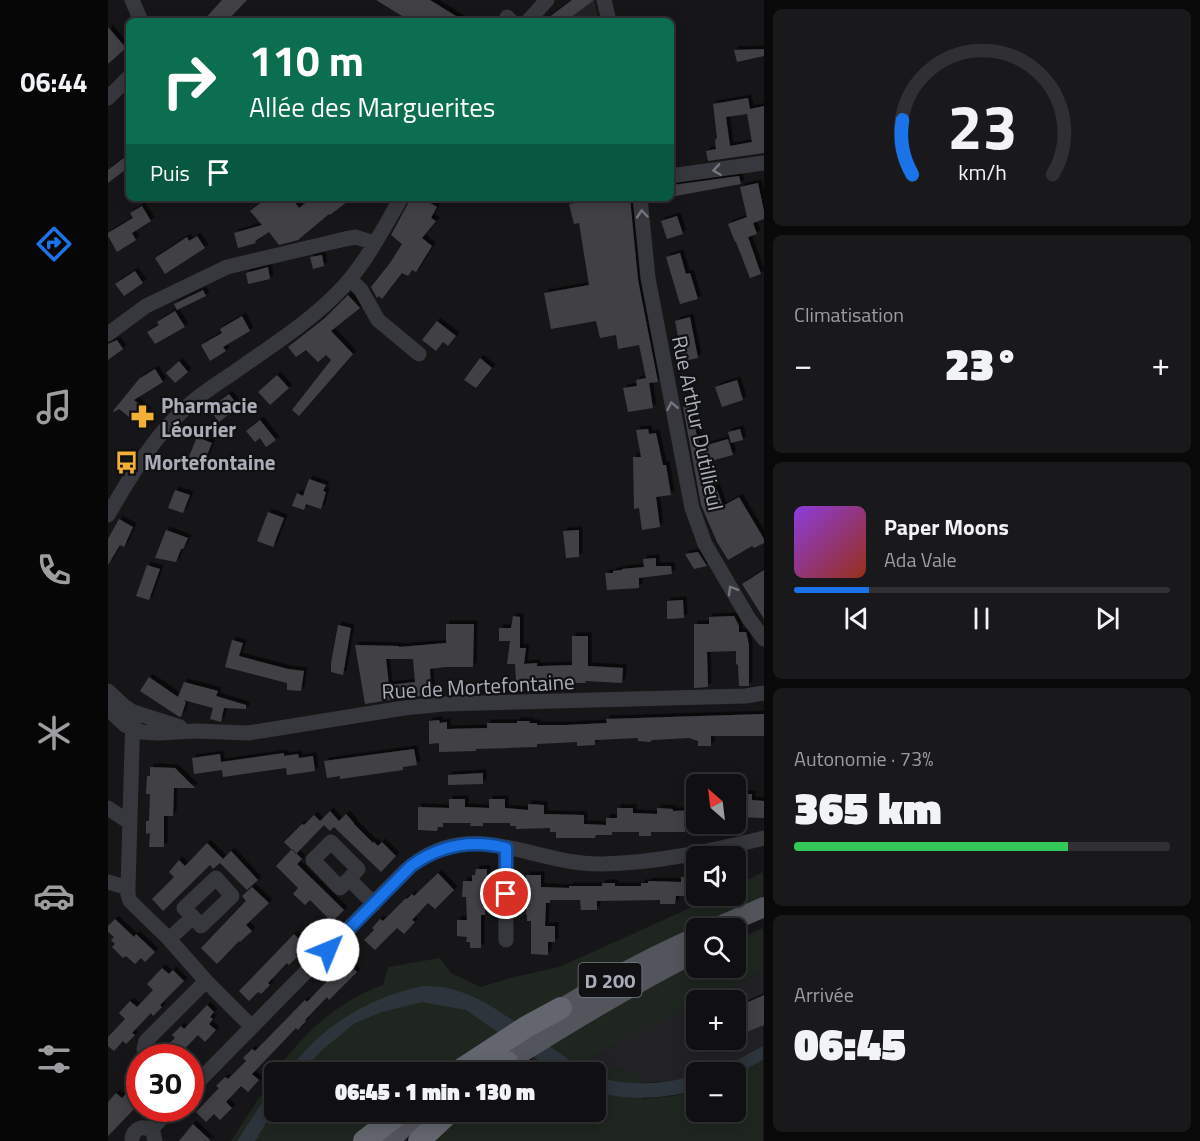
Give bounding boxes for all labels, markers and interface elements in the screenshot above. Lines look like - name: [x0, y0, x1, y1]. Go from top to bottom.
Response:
- text: 110 m: [249, 28, 364, 92]
- icon: right: [150, 42, 228, 120]
- text: 06:44: [20, 61, 88, 102]
- text: 23: [947, 78, 1017, 173]
- text: Allée des Marguerites: [249, 86, 495, 127]
- text: Puis: [150, 156, 190, 190]
- icon: arrive: [202, 156, 235, 189]
- text: km/h: [958, 156, 1006, 188]
- one-way arrow: [712, 163, 722, 175]
- one-way arrow: [636, 209, 649, 219]
- icon: directions: [33, 223, 75, 265]
- text: Climatisation: [794, 299, 904, 330]
- text: 23°: [945, 329, 1019, 397]
- street label: Rue Arthur Dutillieul: [664, 332, 732, 514]
- text: −: [794, 339, 812, 389]
- text: +: [1152, 339, 1170, 389]
- icon: music: [33, 386, 75, 428]
- place label: Pharmacie Léourier: [161, 389, 257, 445]
- one-way arrow: [666, 402, 679, 412]
- pharmacy icon: Pharmacie Léourier: [130, 404, 156, 430]
- place label: Mortefontaine: [144, 446, 276, 478]
- bus stop icon: Mortefontaine: [113, 449, 139, 475]
- text: Paper Moons: [884, 510, 1009, 544]
- text: Ada Vale: [884, 544, 957, 575]
- icon: phone: [33, 549, 75, 591]
- one-way arrow: [728, 586, 739, 596]
- icon: previous: [840, 602, 873, 635]
- icon: pause: [965, 602, 998, 635]
- icon: next: [1091, 602, 1124, 635]
- street label: Rue de Mortefontaine: [381, 665, 575, 707]
- icon: climate: [33, 712, 75, 754]
- text: Autonomie · 73%: [794, 743, 933, 774]
- text: 365 km: [794, 773, 942, 841]
- north arrow: [686, 774, 746, 834]
- map controls: [686, 774, 746, 1122]
- button: sound: [686, 846, 746, 906]
- pin: [480, 868, 531, 919]
- icon: car: [33, 875, 75, 917]
- icon: arrive: [489, 877, 522, 910]
- position arrow: [296, 918, 360, 982]
- button: search: [686, 918, 746, 978]
- road number: D 200: [578, 963, 642, 997]
- text: Arrivée: [794, 979, 854, 1010]
- button: +: [686, 990, 746, 1050]
- text: 06:45: [794, 1009, 906, 1077]
- icon: filters: [33, 1038, 75, 1080]
- speed limit sign: 30: [126, 1044, 204, 1122]
- button: −: [686, 1062, 746, 1122]
- text: 06:45 · 1 min · 130 m: [335, 1075, 535, 1109]

